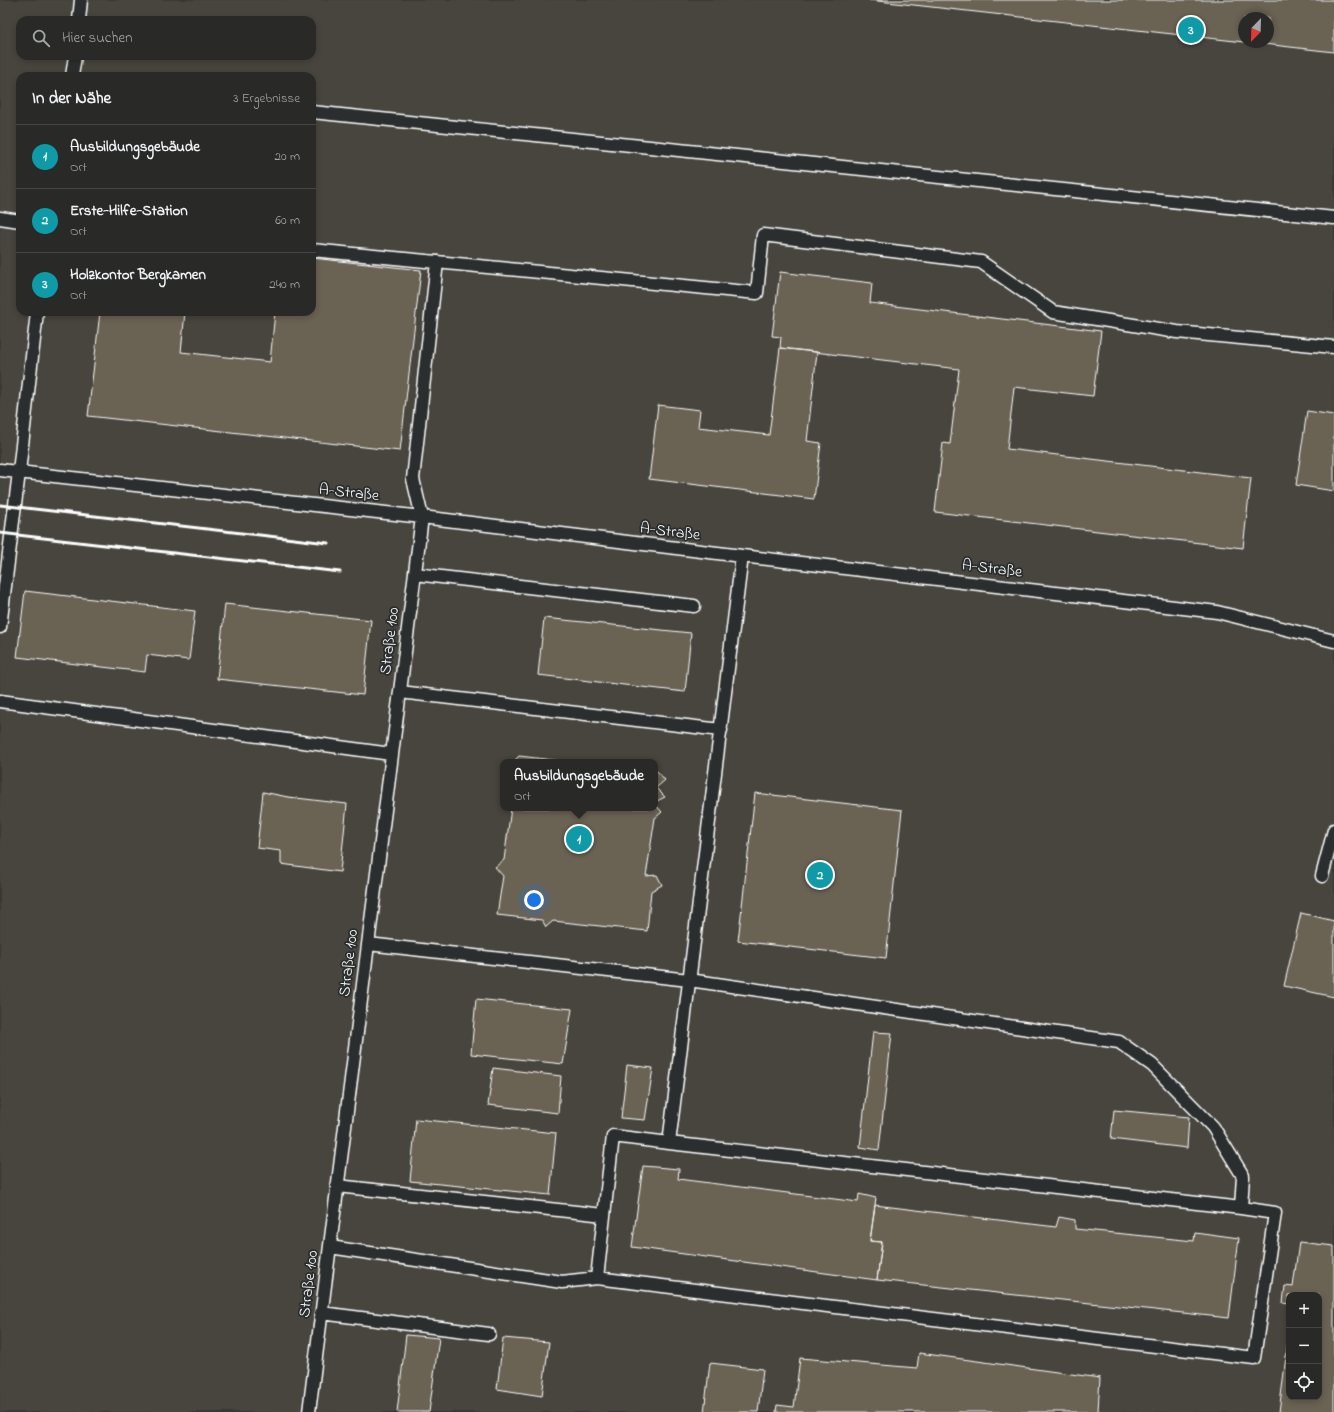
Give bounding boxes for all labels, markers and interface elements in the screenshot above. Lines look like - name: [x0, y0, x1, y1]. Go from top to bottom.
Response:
- north arrow: [1238, 12, 1274, 48]
- pin: 3: [1178, 15, 1204, 45]
- search box: [16, 16, 316, 60]
- icon: search: [30, 27, 52, 49]
- text: Hier suchen: [62, 27, 133, 49]
- text: In der Nähe: [32, 86, 111, 111]
- text: 3 Ergebnisse: [233, 89, 300, 108]
- text: Ausbildungsgebäude: [70, 136, 200, 158]
- text: 1: [43, 147, 47, 166]
- text: 20 m: [275, 147, 300, 166]
- text: Ort: [70, 158, 87, 177]
- text: Erste-Hilfe-Station: [70, 200, 188, 222]
- text: 2: [42, 211, 48, 230]
- text: 60 m: [275, 211, 300, 230]
- text: Ort: [70, 222, 87, 241]
- text: Holzkontor Bergkamen: [70, 264, 206, 286]
- text: 3: [42, 275, 48, 294]
- text: 240 m: [269, 275, 300, 294]
- text: Ort: [70, 286, 87, 305]
- street label: A-Straße: [318, 478, 381, 508]
- street label: A-Straße: [638, 516, 702, 548]
- street label: A-Straße: [960, 553, 1024, 585]
- street label: Straße 100: [374, 606, 406, 676]
- popup: [500, 759, 658, 811]
- text: Ausbildungsgebäude: [514, 765, 644, 787]
- text: Ort: [514, 787, 531, 806]
- pin: 1: [566, 824, 592, 854]
- pin: 2: [807, 860, 833, 890]
- your location: [524, 890, 544, 910]
- street label: Straße 100: [333, 928, 365, 998]
- street label: Straße 100: [293, 1249, 325, 1319]
- map controls: [1286, 1292, 1322, 1400]
- button: +: [1286, 1292, 1322, 1328]
- button: −: [1286, 1328, 1322, 1364]
- button: locate: [1286, 1364, 1322, 1400]

